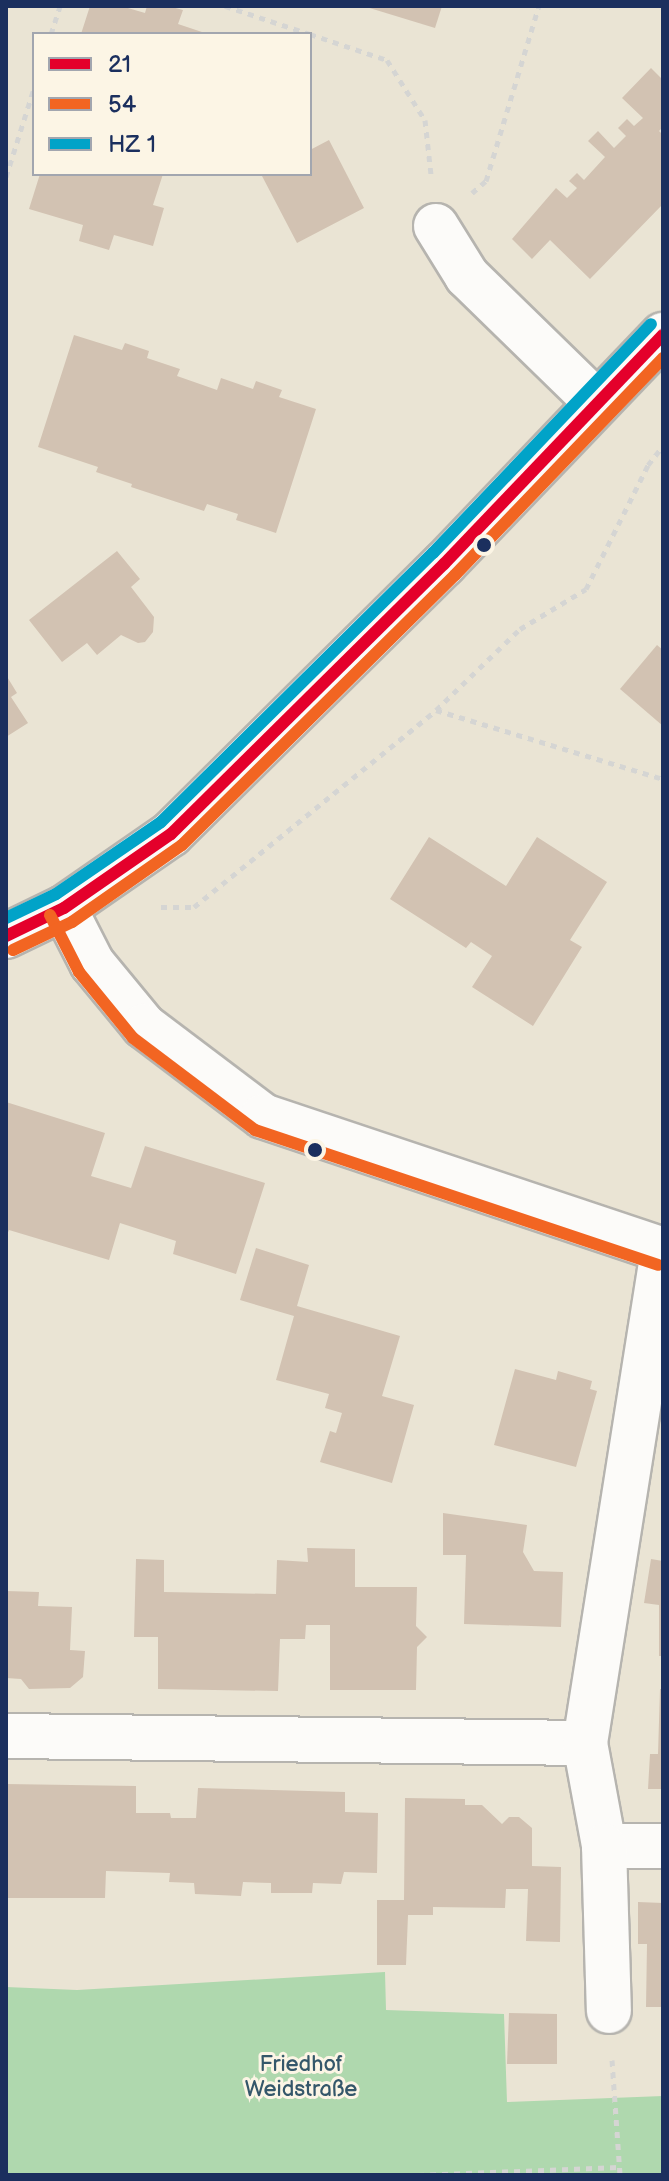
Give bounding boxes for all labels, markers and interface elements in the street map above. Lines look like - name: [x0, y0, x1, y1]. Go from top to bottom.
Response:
- legend: [32, 32, 312, 176]
- text: 21: [108, 50, 131, 79]
- text: 54: [108, 90, 136, 119]
- text: HZ 1: [108, 130, 156, 159]
- unlabelled marker: [476, 537, 492, 553]
- unlabelled marker: [307, 1142, 323, 1158]
- park label: Friedhof Weidstraße: [245, 2051, 357, 2102]

